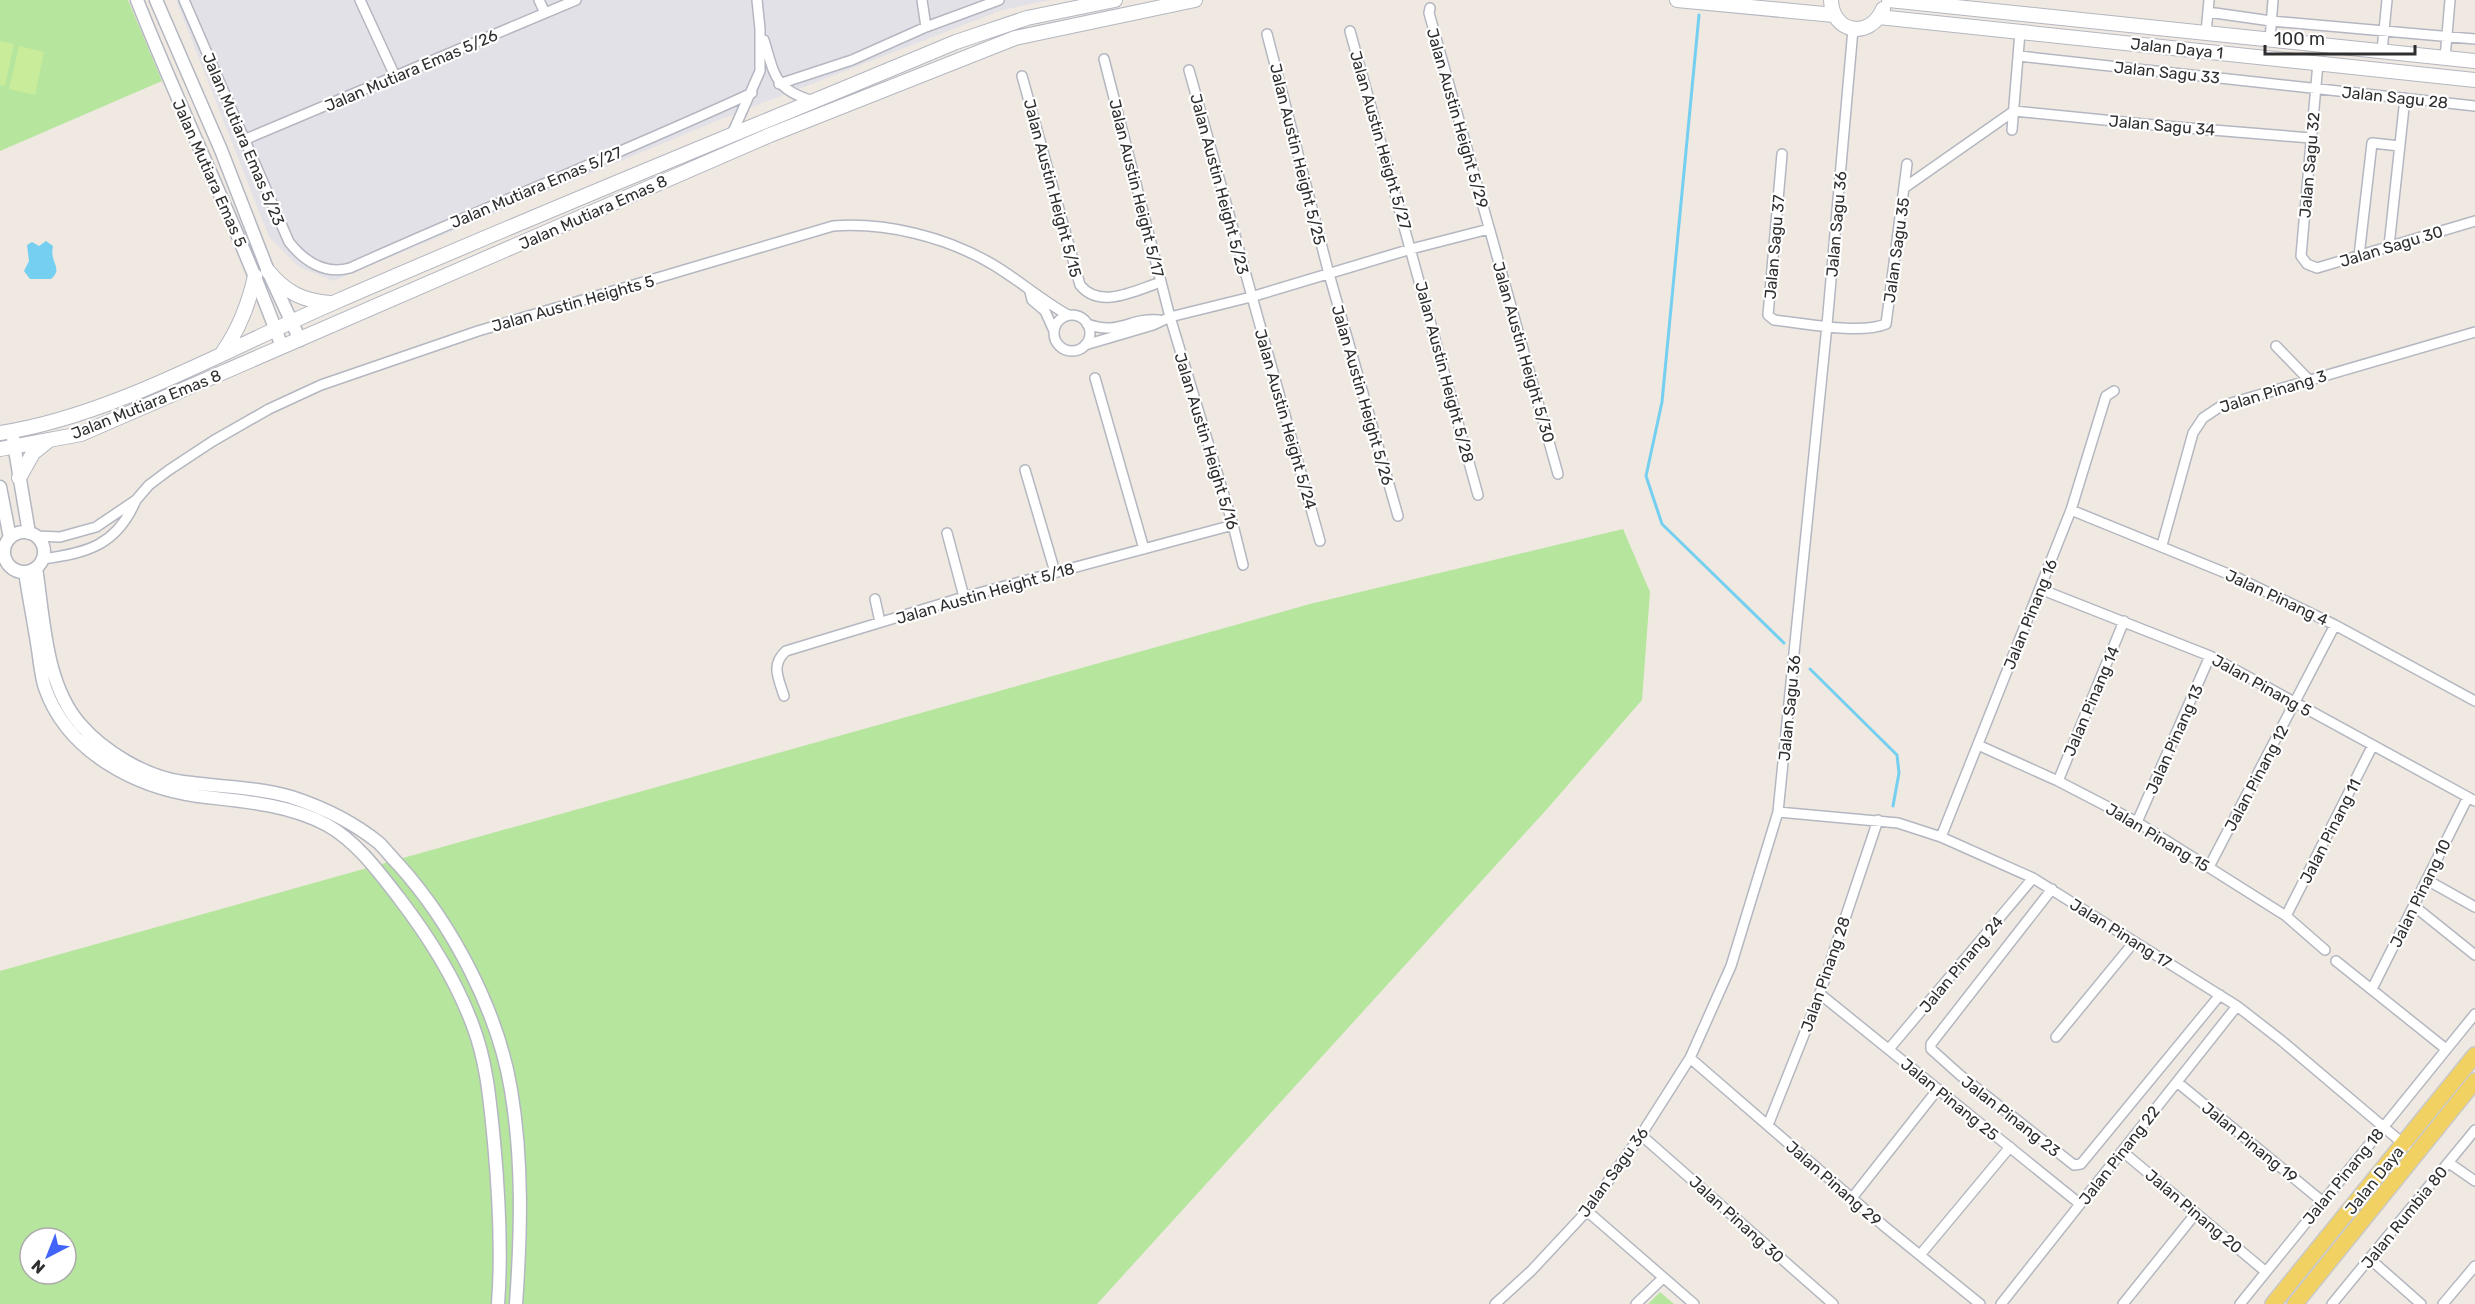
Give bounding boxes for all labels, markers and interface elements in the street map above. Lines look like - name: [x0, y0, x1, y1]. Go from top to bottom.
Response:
- scale bar: [2265, 18, 2415, 56]
- street label: Jalan Mutiara Emas 5/26: [322, 25, 501, 116]
- street label: Jalan Austin Height 5/29: [1423, 26, 1492, 210]
- text: 100 m: [2274, 28, 2325, 50]
- street label: Jalan Daya 1: [2130, 34, 2224, 63]
- street label: Jalan Austin Height 5/27: [1346, 49, 1415, 232]
- street label: Jalan Mutiara Emas 5/23: [199, 50, 289, 228]
- street label: Jalan Sagu 33: [2113, 57, 2221, 88]
- street label: Jalan Austin Height 5/25: [1266, 61, 1329, 247]
- street label: Jalan Sagu 28: [2341, 82, 2449, 113]
- street label: Jalan Austin Height 5/23: [1186, 92, 1253, 277]
- street label: Jalan Mutiara Emas 5: [169, 96, 251, 250]
- street label: Jalan Austin Height 5/15: [1020, 97, 1086, 279]
- street label: Jalan Austin Height 5/17: [1105, 97, 1168, 279]
- street label: Jalan Sagu 34: [2108, 111, 2216, 140]
- street label: Jalan Sagu 32: [2295, 111, 2324, 219]
- street label: Jalan Mutiara Emas 5/27: [448, 143, 625, 232]
- street label: Jalan Sagu 36: [1822, 170, 1851, 278]
- street label: Jalan Mutiara Emas 8: [516, 171, 670, 254]
- street label: Jalan Sagu 37: [1760, 194, 1789, 300]
- street label: Jalan Sagu 35: [1880, 196, 1913, 304]
- street label: Jalan Sagu 30: [2337, 222, 2445, 271]
- street label: Jalan Austin Height 5/30: [1489, 259, 1558, 445]
- street label: Jalan Austin Heights 5: [490, 271, 657, 336]
- street label: Jalan Austin Height 5/28: [1411, 279, 1478, 465]
- street label: Jalan Austin Height 5/26: [1328, 303, 1397, 488]
- street label: Jalan Austin Height 5/24: [1251, 327, 1320, 512]
- street label: Jalan Austin Height 5/16: [1171, 350, 1243, 532]
- street label: Jalan Mutiara Emas 8: [68, 366, 224, 443]
- street label: Jalan Pinang 3: [2217, 366, 2329, 417]
- street label: Jalan Pinang 16: [2000, 556, 2061, 672]
- street label: Jalan Austin Height 5/18: [894, 559, 1077, 628]
- street label: Jalan Pinang 4: [2222, 565, 2331, 630]
- street label: Jalan Pinang 14: [2060, 643, 2123, 759]
- street label: Jalan Pinang 5: [2209, 650, 2315, 721]
- street label: Jalan Sagu 36: [1774, 654, 1805, 762]
- street label: Jalan Pinang 13: [2142, 682, 2207, 797]
- street label: Jalan Pinang 12: [2221, 722, 2292, 834]
- street label: Jalan Pinang 11: [2296, 776, 2365, 887]
- street label: Jalan Pinang 15: [2103, 799, 2213, 876]
- street label: Jalan Pinang 10: [2386, 836, 2455, 950]
- street label: Jalan Pinang 17: [2066, 895, 2175, 972]
- street label: Jalan Pinang 24: [1915, 912, 2007, 1016]
- street label: Jalan Pinang 28: [1797, 914, 1854, 1034]
- street label: Jalan Pinang 25: [1897, 1054, 2002, 1145]
- street label: Jalan Pinang 23: [1958, 1072, 2064, 1161]
- street label: Jalan Pinang 19: [2198, 1098, 2301, 1187]
- street label: Jalan Pinang 22: [2075, 1102, 2164, 1208]
- street label: Jalan Sagu 36: [1574, 1123, 1653, 1221]
- street label: Jalan Pinang 18: [2299, 1124, 2388, 1228]
- street label: Jalan Pinang 29: [1782, 1137, 1885, 1230]
- street label: Jalan Daya: [2341, 1142, 2408, 1218]
- street label: Jalan Rumbia 80: [2357, 1162, 2451, 1272]
- street label: Jalan Pinang 20: [2141, 1165, 2246, 1257]
- street label: Jalan Pinang 30: [1685, 1172, 1788, 1267]
- north arrow: [18, 1226, 78, 1286]
- text: N: [28, 1256, 49, 1278]

